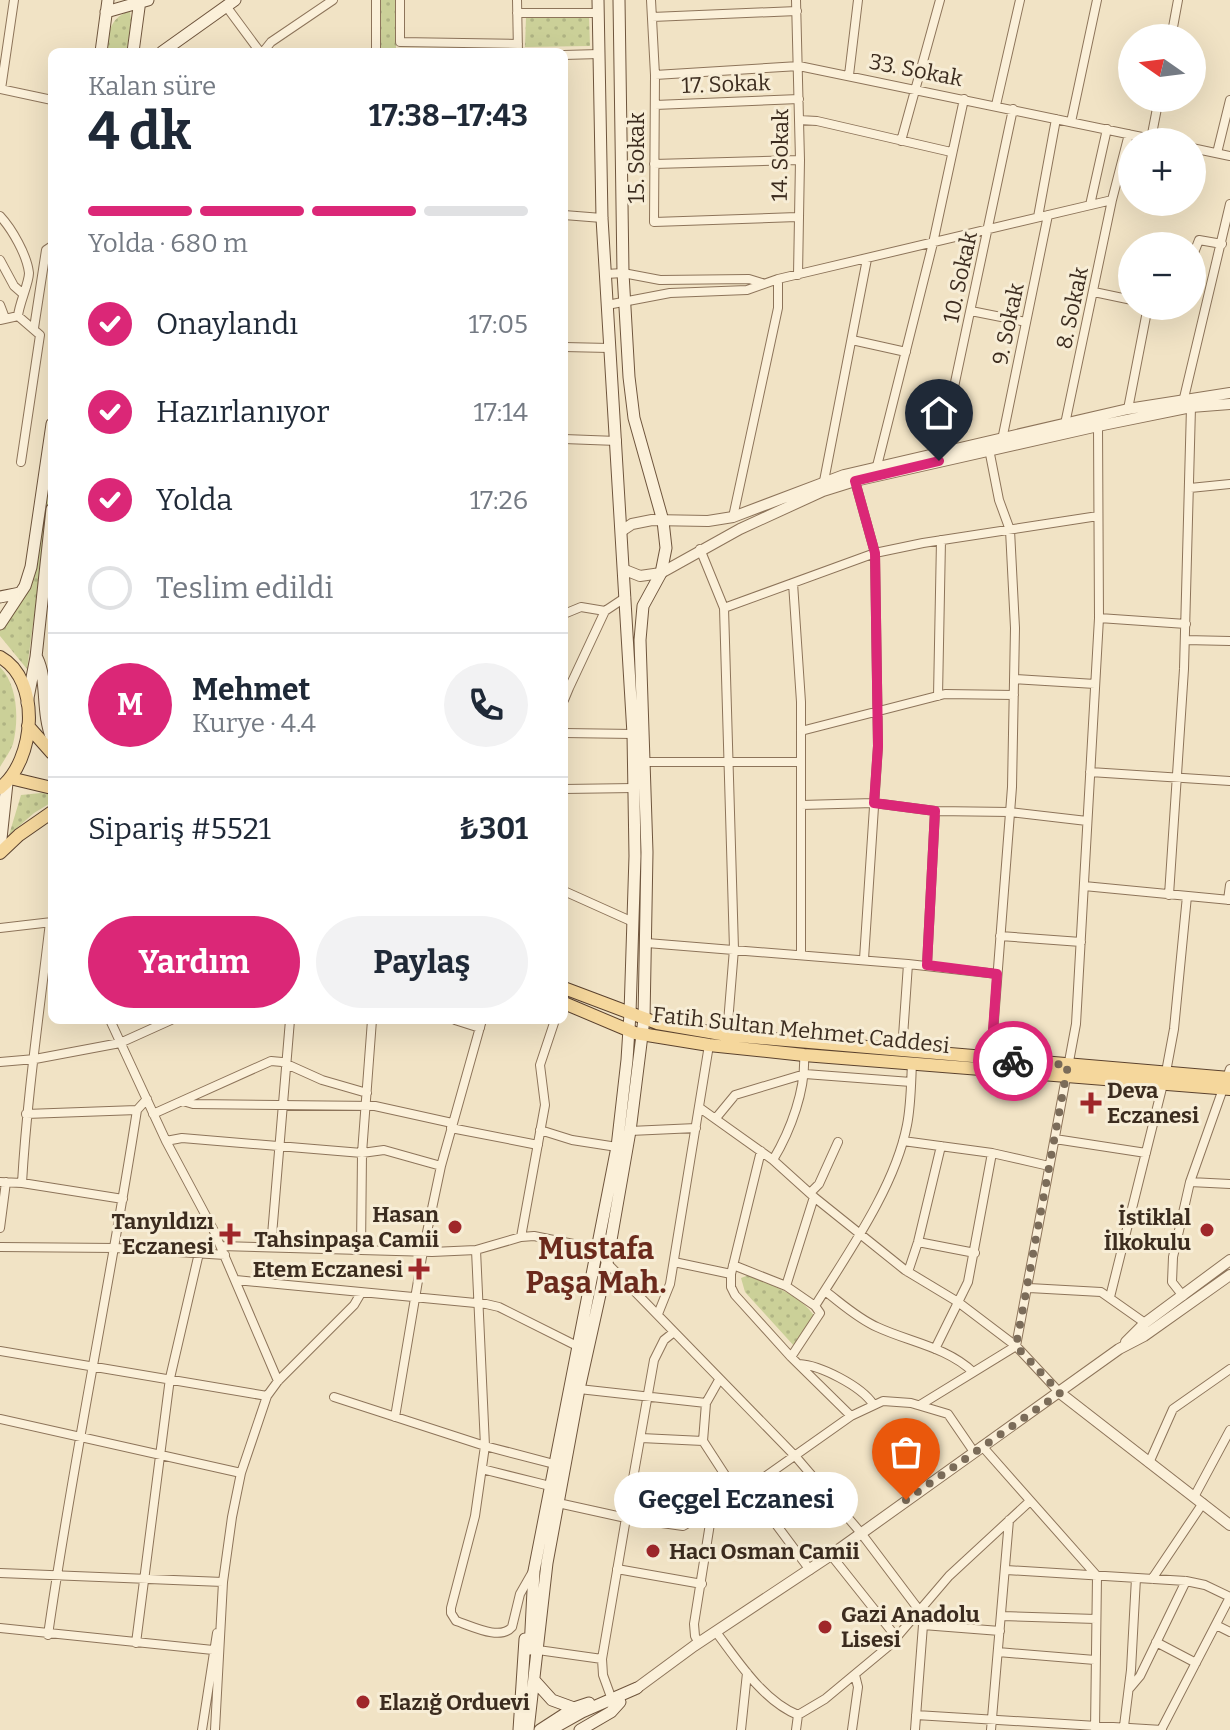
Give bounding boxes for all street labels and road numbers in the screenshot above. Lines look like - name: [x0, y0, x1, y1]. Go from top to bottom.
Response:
- street label: 33. Sokak: [867, 48, 966, 92]
- street label: 17. Sokak: [681, 69, 771, 99]
- street label: 14. Sokak: [766, 108, 794, 202]
- street label: 15. Sokak: [623, 112, 650, 204]
- street label: 10. Sokak: [937, 228, 983, 325]
- street label: 8. Sokak: [1050, 264, 1094, 352]
- street label: 9. Sokak: [986, 280, 1030, 367]
- street label: Fatih Sultan Mehmet Caddesi: [651, 1001, 951, 1059]

